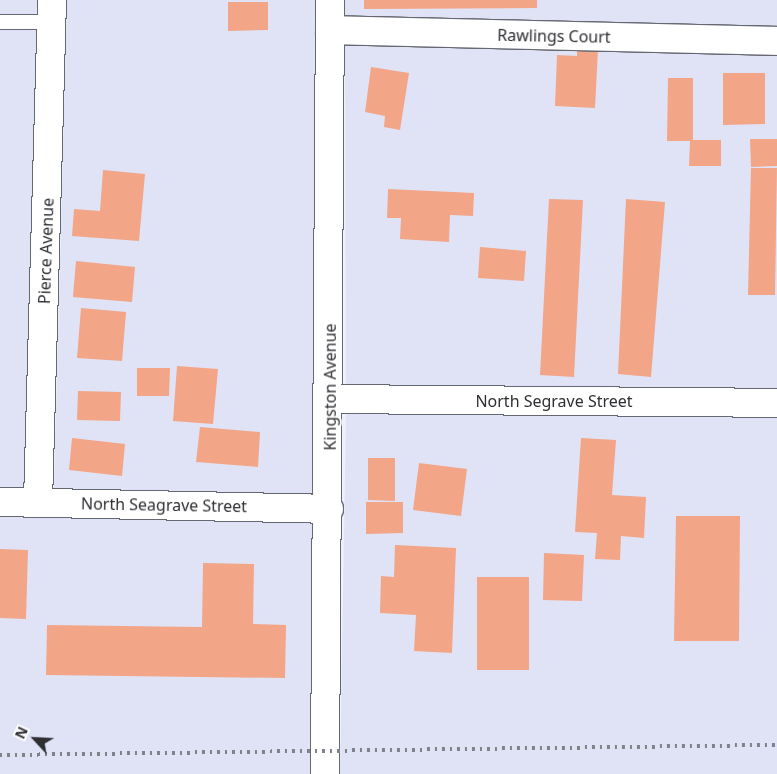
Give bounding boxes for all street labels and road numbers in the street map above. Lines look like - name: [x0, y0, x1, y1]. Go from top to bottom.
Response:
- street label: Rawlings Court: [497, 25, 611, 47]
- street label: Pierce Avenue: [35, 198, 57, 304]
- street label: Kingston Avenue: [320, 323, 340, 451]
- street label: North Segrave Street: [475, 391, 633, 411]
- street label: North Seagrave Street: [81, 494, 247, 516]

